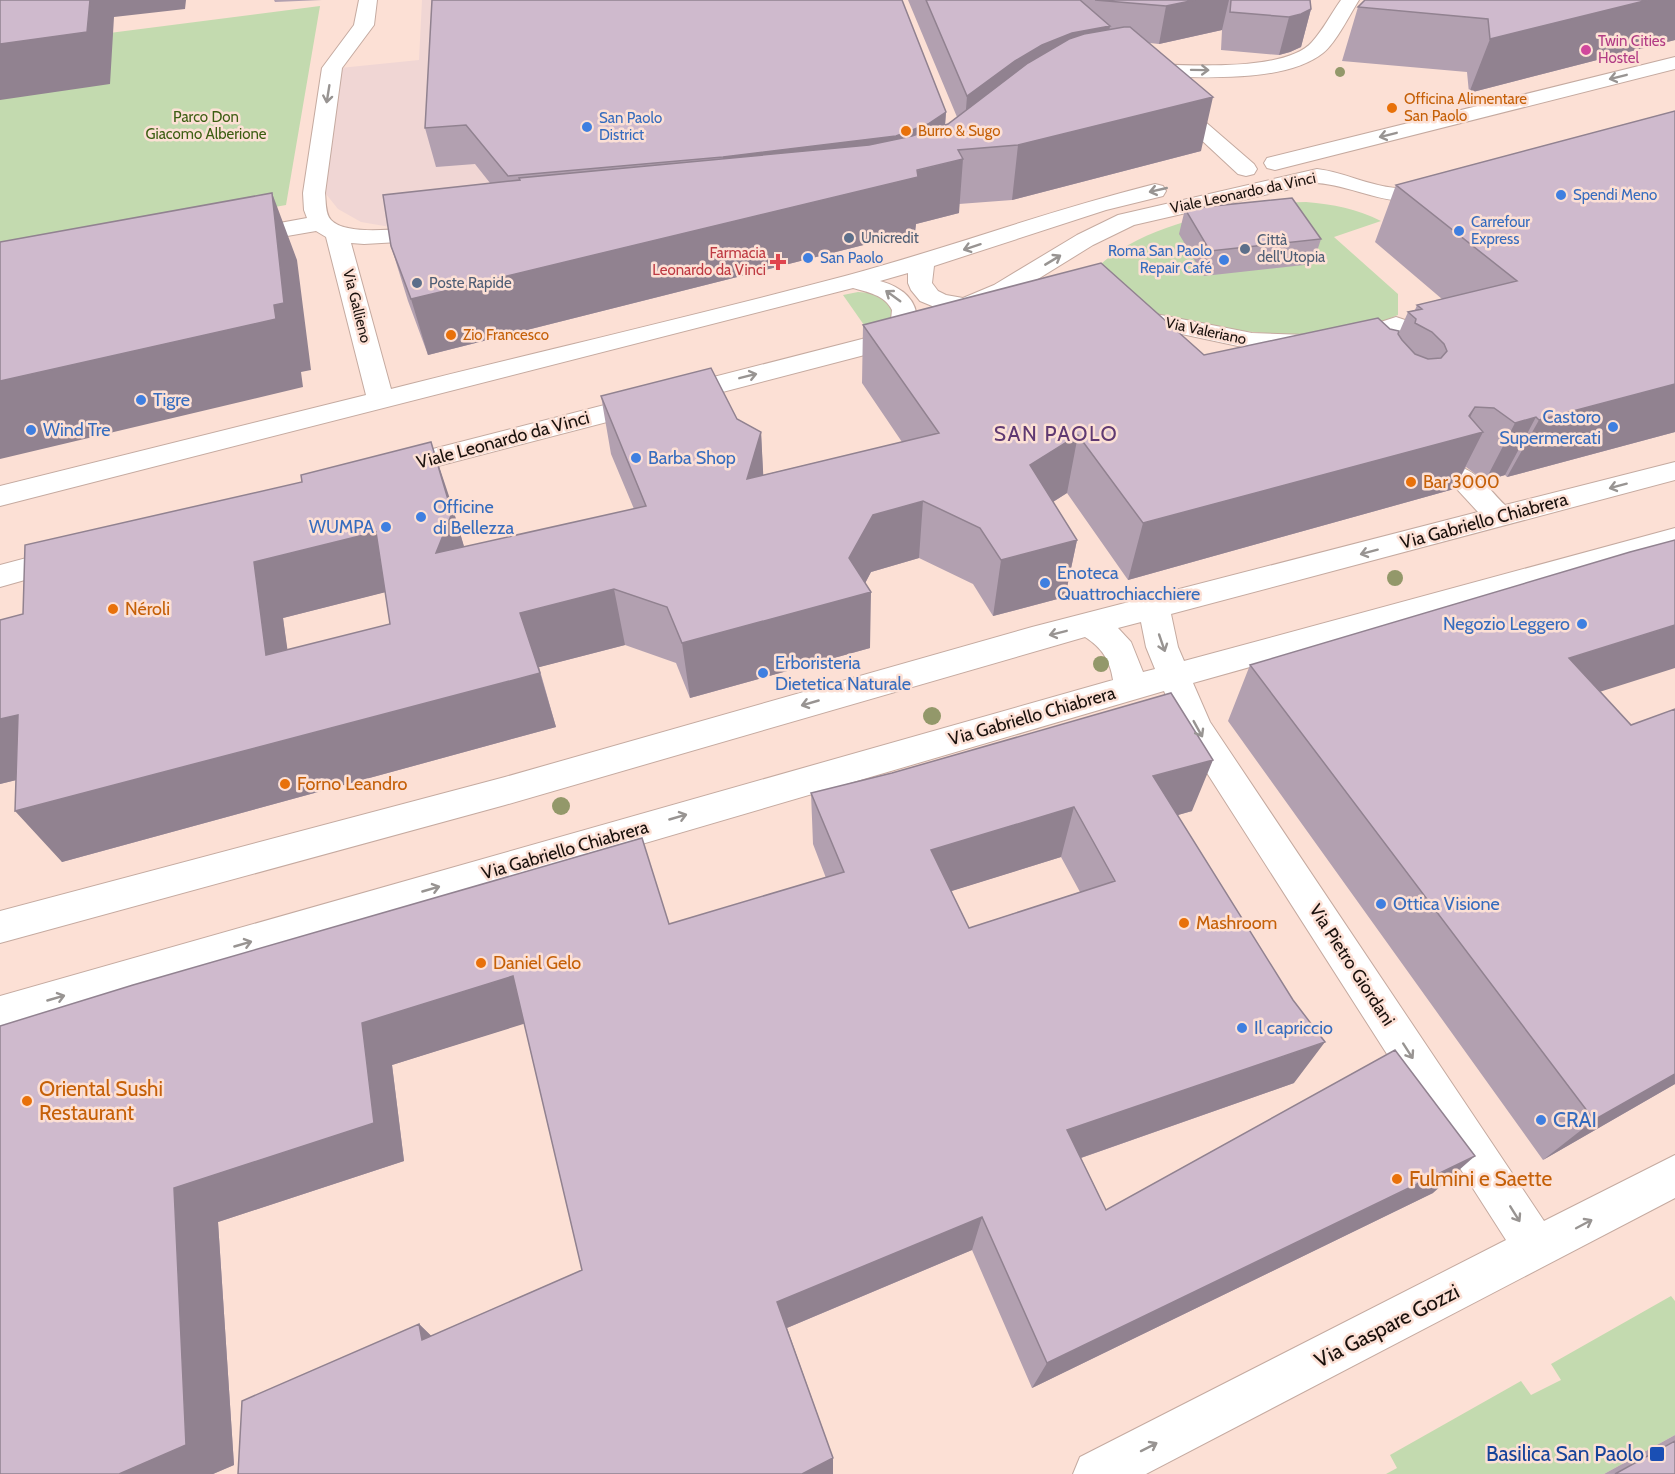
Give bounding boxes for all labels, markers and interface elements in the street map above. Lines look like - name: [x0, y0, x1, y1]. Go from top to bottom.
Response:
- place label: Twin Cities Hostel: [1598, 32, 1666, 67]
- marker: Twin Cities Hostel: [1579, 43, 1593, 57]
- one-way arrow: [1190, 64, 1210, 76]
- one-way arrow: [1609, 72, 1628, 84]
- one-way arrow: [322, 83, 333, 103]
- place label: Officina Alimentare San Paolo: [1404, 90, 1527, 125]
- marker: Officina Alimentare San Paolo: [1385, 101, 1399, 115]
- park label: Parco Don Giacomo Alberione: [145, 108, 267, 143]
- place label: San Paolo District: [599, 109, 662, 144]
- marker: San Paolo District: [580, 120, 594, 134]
- place label: Burro & Sugo: [918, 122, 1000, 140]
- marker: Burro & Sugo: [899, 124, 913, 138]
- one-way arrow: [1379, 129, 1398, 141]
- street label: Viale Leonardo da Vinci: [1169, 169, 1317, 217]
- one-way arrow: [1149, 185, 1168, 197]
- place label: Spendi Meno: [1573, 186, 1657, 204]
- marker: Spendi Meno: [1554, 188, 1568, 202]
- place label: Carrefour Express: [1471, 213, 1530, 248]
- marker: Carrefour Express: [1452, 224, 1466, 238]
- place label: Unicredit: [861, 229, 919, 247]
- marker: Unicredit: [842, 231, 856, 245]
- place label: Città dell'Utopia: [1257, 231, 1326, 266]
- one-way arrow: [963, 242, 982, 253]
- place label: Roma San Paolo Repair Café: [1108, 242, 1212, 277]
- marker: Città dell'Utopia: [1238, 242, 1252, 256]
- place label: Farmacia Leonardo da Vinci: [652, 244, 767, 279]
- place label: San Paolo: [820, 249, 883, 267]
- marker: San Paolo: [801, 251, 815, 265]
- one-way arrow: [1044, 253, 1061, 265]
- marker: Roma San Paolo Repair Café: [1217, 253, 1231, 267]
- marker: Farmacia Leonardo da Vinci: [771, 255, 785, 269]
- street label: Via Gallieno: [339, 267, 375, 345]
- place label: Poste Rapide: [429, 274, 512, 292]
- marker: Poste Rapide: [410, 276, 424, 290]
- one-way arrow: [886, 290, 902, 302]
- street label: Via Valeriano: [1164, 314, 1248, 348]
- place label: Zio Francesco: [463, 326, 549, 344]
- marker: Zio Francesco: [444, 328, 458, 342]
- one-way arrow: [738, 370, 757, 382]
- place label: Tigre: [153, 389, 190, 411]
- marker: Tigre: [134, 393, 148, 407]
- street label: Viale Leonardo da Vinci: [414, 406, 592, 474]
- place label: Castoro Supermercati: [1499, 406, 1601, 449]
- place label: Wind Tre: [43, 419, 111, 441]
- marker: Castoro Supermercati: [1606, 420, 1620, 434]
- district label: SAN PAOLO: [994, 421, 1118, 446]
- marker: Wind Tre: [24, 423, 38, 437]
- place label: Barba Shop: [648, 447, 736, 469]
- marker: Barba Shop: [629, 451, 643, 465]
- place label: Bar 3000: [1423, 471, 1500, 493]
- marker: Bar 3000: [1404, 475, 1418, 489]
- one-way arrow: [1609, 481, 1628, 492]
- street label: Via Gabriello Chiabrera: [1398, 488, 1570, 554]
- place label: Officine di Bellezza: [433, 496, 514, 539]
- marker: Officine di Bellezza: [414, 510, 428, 524]
- place label: WUMPA: [309, 516, 374, 538]
- marker: WUMPA: [379, 520, 393, 534]
- one-way arrow: [1360, 547, 1379, 558]
- place label: Enoteca Quattrochiacchiere: [1057, 562, 1200, 605]
- marker: Enoteca Quattrochiacchiere: [1038, 576, 1052, 590]
- place label: Néroli: [125, 598, 170, 620]
- marker: Néroli: [106, 602, 120, 616]
- place label: Negozio Leggero: [1443, 613, 1570, 635]
- marker: Negozio Leggero: [1575, 617, 1589, 631]
- one-way arrow: [1049, 627, 1068, 639]
- one-way arrow: [1157, 633, 1168, 652]
- place label: Erboristeria Dietetica Naturale: [775, 652, 911, 695]
- marker: Erboristeria Dietetica Naturale: [756, 666, 770, 680]
- street label: Via Gabriello Chiabrera: [946, 682, 1118, 750]
- one-way arrow: [801, 698, 820, 710]
- one-way arrow: [1192, 720, 1204, 737]
- place label: Forno Leandro: [297, 773, 407, 795]
- marker: Forno Leandro: [278, 777, 292, 791]
- one-way arrow: [668, 811, 687, 822]
- street label: Via Gabriello Chiabrera: [479, 816, 651, 884]
- one-way arrow: [421, 883, 440, 894]
- place label: Ottica Visione: [1393, 893, 1500, 915]
- marker: Ottica Visione: [1374, 897, 1388, 911]
- street label: Via Pietro Giordani: [1304, 900, 1400, 1030]
- place label: Mashroom: [1196, 912, 1277, 934]
- marker: Mashroom: [1177, 916, 1191, 930]
- one-way arrow: [233, 937, 252, 949]
- place label: Daniel Gelo: [493, 952, 581, 974]
- marker: Daniel Gelo: [474, 956, 488, 970]
- one-way arrow: [46, 992, 65, 1003]
- place label: Il capriccio: [1254, 1017, 1333, 1039]
- marker: Il capriccio: [1235, 1021, 1249, 1035]
- one-way arrow: [1402, 1042, 1414, 1058]
- place label: Oriental Sushi Restaurant: [39, 1076, 163, 1125]
- marker: Oriental Sushi Restaurant: [20, 1094, 34, 1108]
- place label: CRAI: [1553, 1107, 1597, 1132]
- marker: CRAI: [1534, 1113, 1548, 1127]
- place label: Fulmini e Saette: [1409, 1166, 1553, 1191]
- marker: Fulmini e Saette: [1390, 1172, 1404, 1186]
- one-way arrow: [1509, 1205, 1521, 1222]
- one-way arrow: [1575, 1218, 1593, 1230]
- street label: Via Gaspare Gozzi: [1310, 1278, 1463, 1373]
- one-way arrow: [1140, 1441, 1158, 1453]
- place label: Basilica San Paolo: [1486, 1441, 1644, 1466]
- marker: Basilica San Paolo: [1648, 1445, 1666, 1463]

